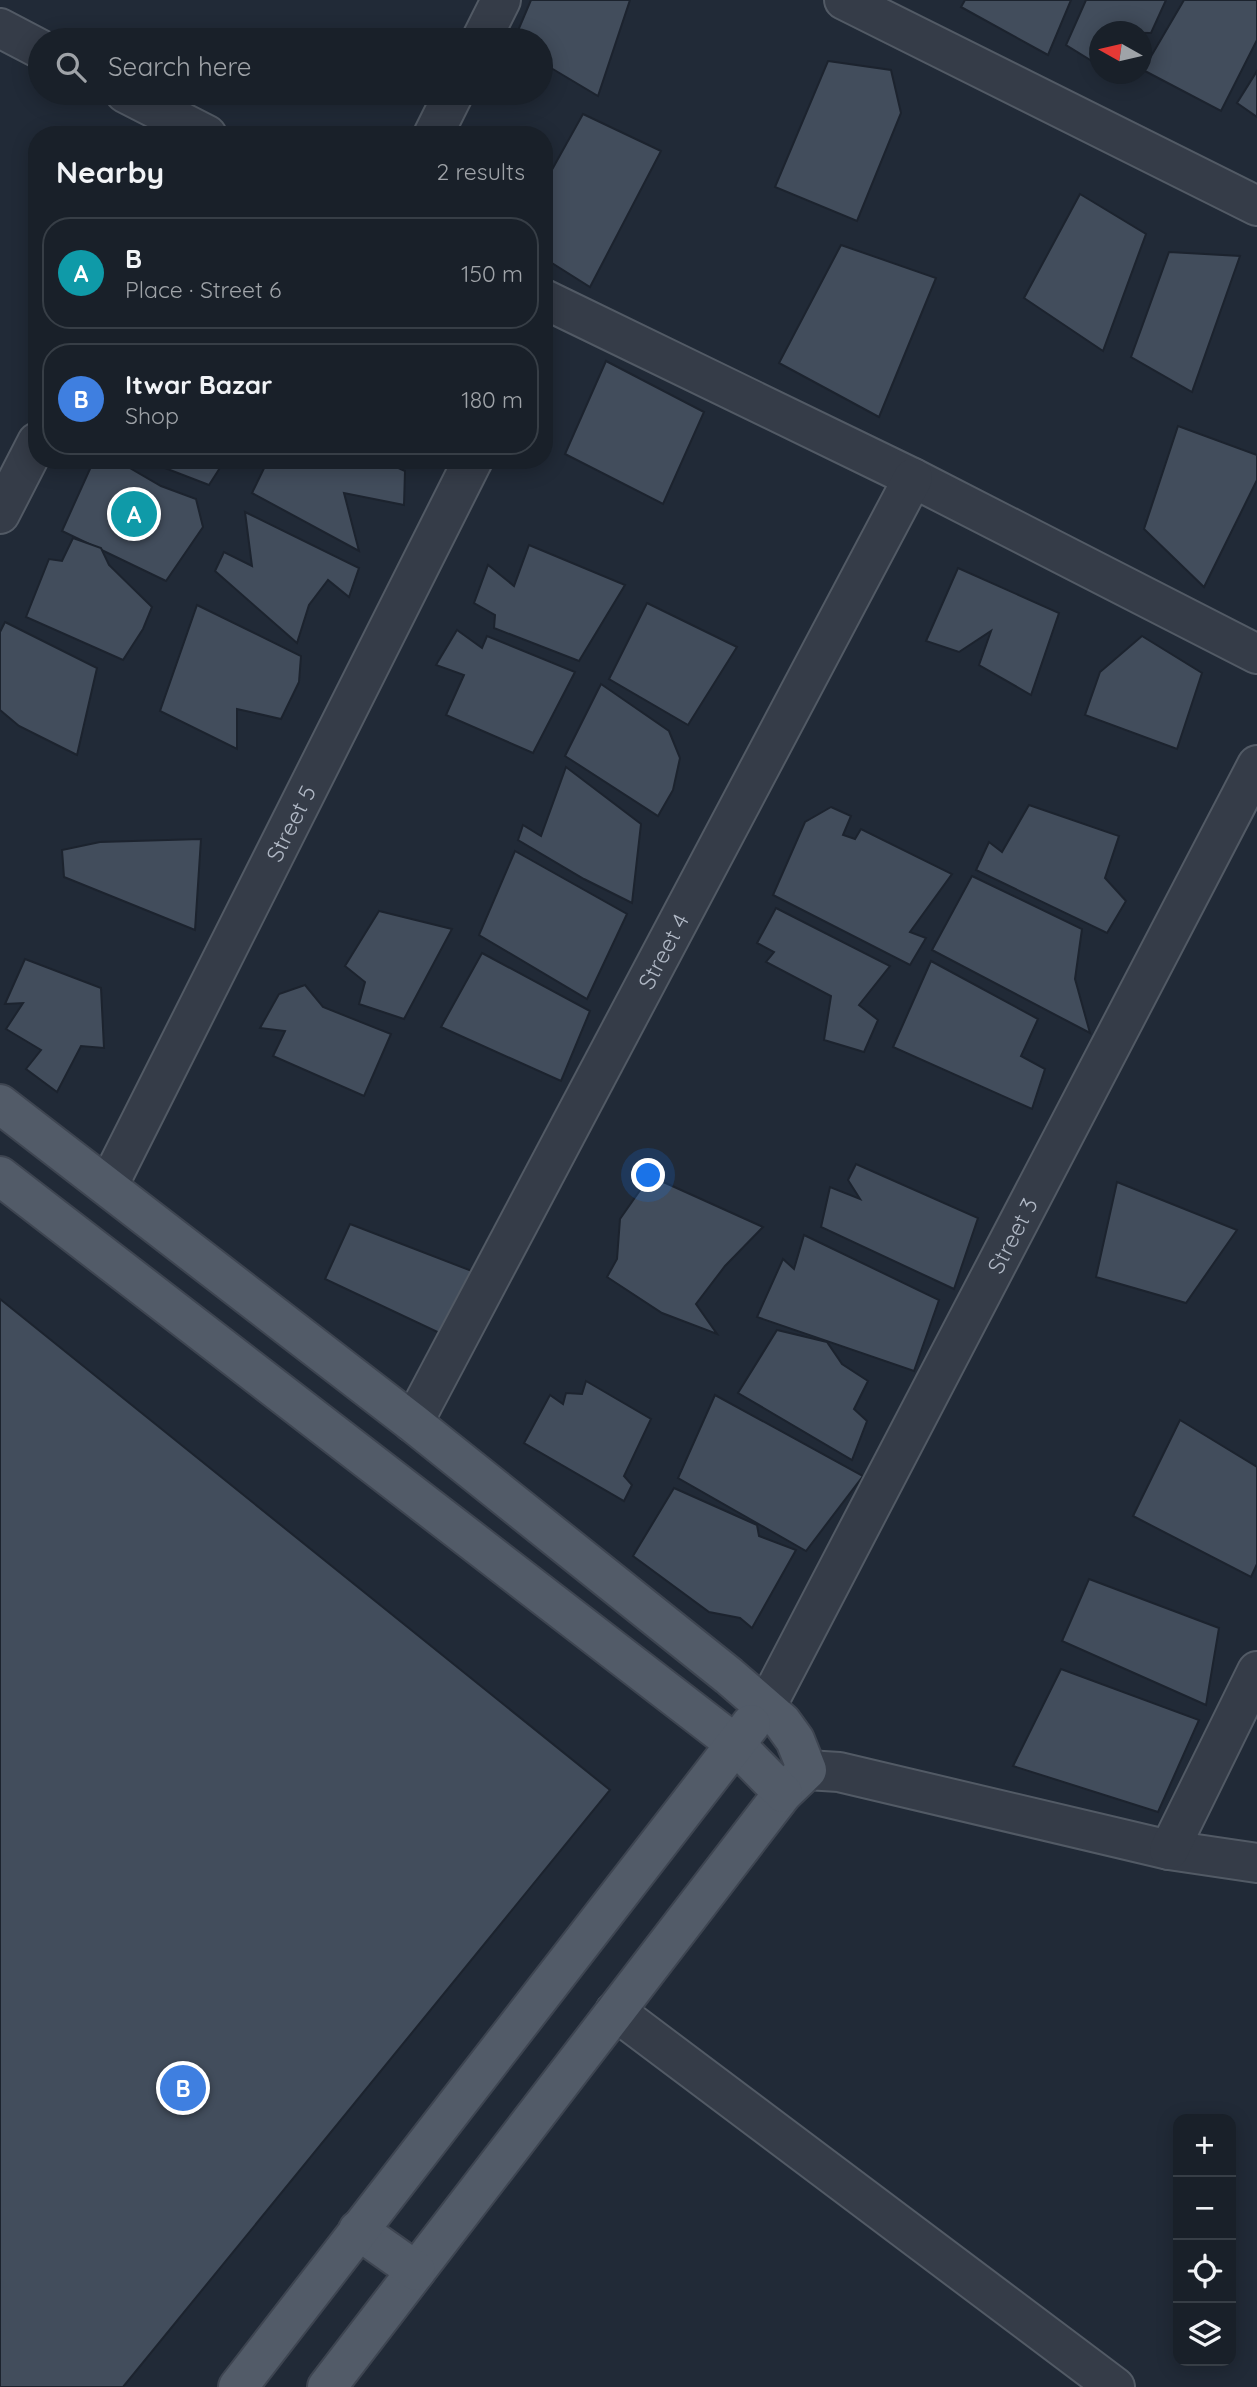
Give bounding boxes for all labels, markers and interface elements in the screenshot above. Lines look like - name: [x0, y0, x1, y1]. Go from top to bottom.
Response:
- north arrow: [1089, 21, 1152, 84]
- search box: [28, 28, 553, 105]
- icon: search: [52, 48, 90, 86]
- text: Search here: [108, 50, 252, 83]
- text: Nearby: [56, 153, 164, 191]
- text: 2 results: [436, 157, 525, 186]
- text: B: [125, 242, 142, 275]
- text: A: [74, 259, 88, 288]
- text: 150 m: [461, 259, 523, 288]
- text: Place · Street 6: [125, 275, 281, 304]
- text: Itwar Bazar: [125, 368, 272, 401]
- text: B: [73, 385, 89, 414]
- text: 180 m: [461, 385, 523, 414]
- text: Shop: [125, 401, 179, 430]
- pin: A: [111, 488, 157, 540]
- street label: Street 5: [259, 780, 322, 866]
- street label: Street 4: [631, 908, 695, 994]
- your location: [631, 1158, 665, 1192]
- street label: Street 3: [980, 1193, 1044, 1278]
- pin: B: [160, 2062, 206, 2114]
- map controls: [1173, 2114, 1236, 2366]
- button: +: [1173, 2114, 1236, 2177]
- button: −: [1173, 2177, 1236, 2240]
- button: locate: [1173, 2240, 1236, 2303]
- button: layers: [1173, 2303, 1236, 2366]

